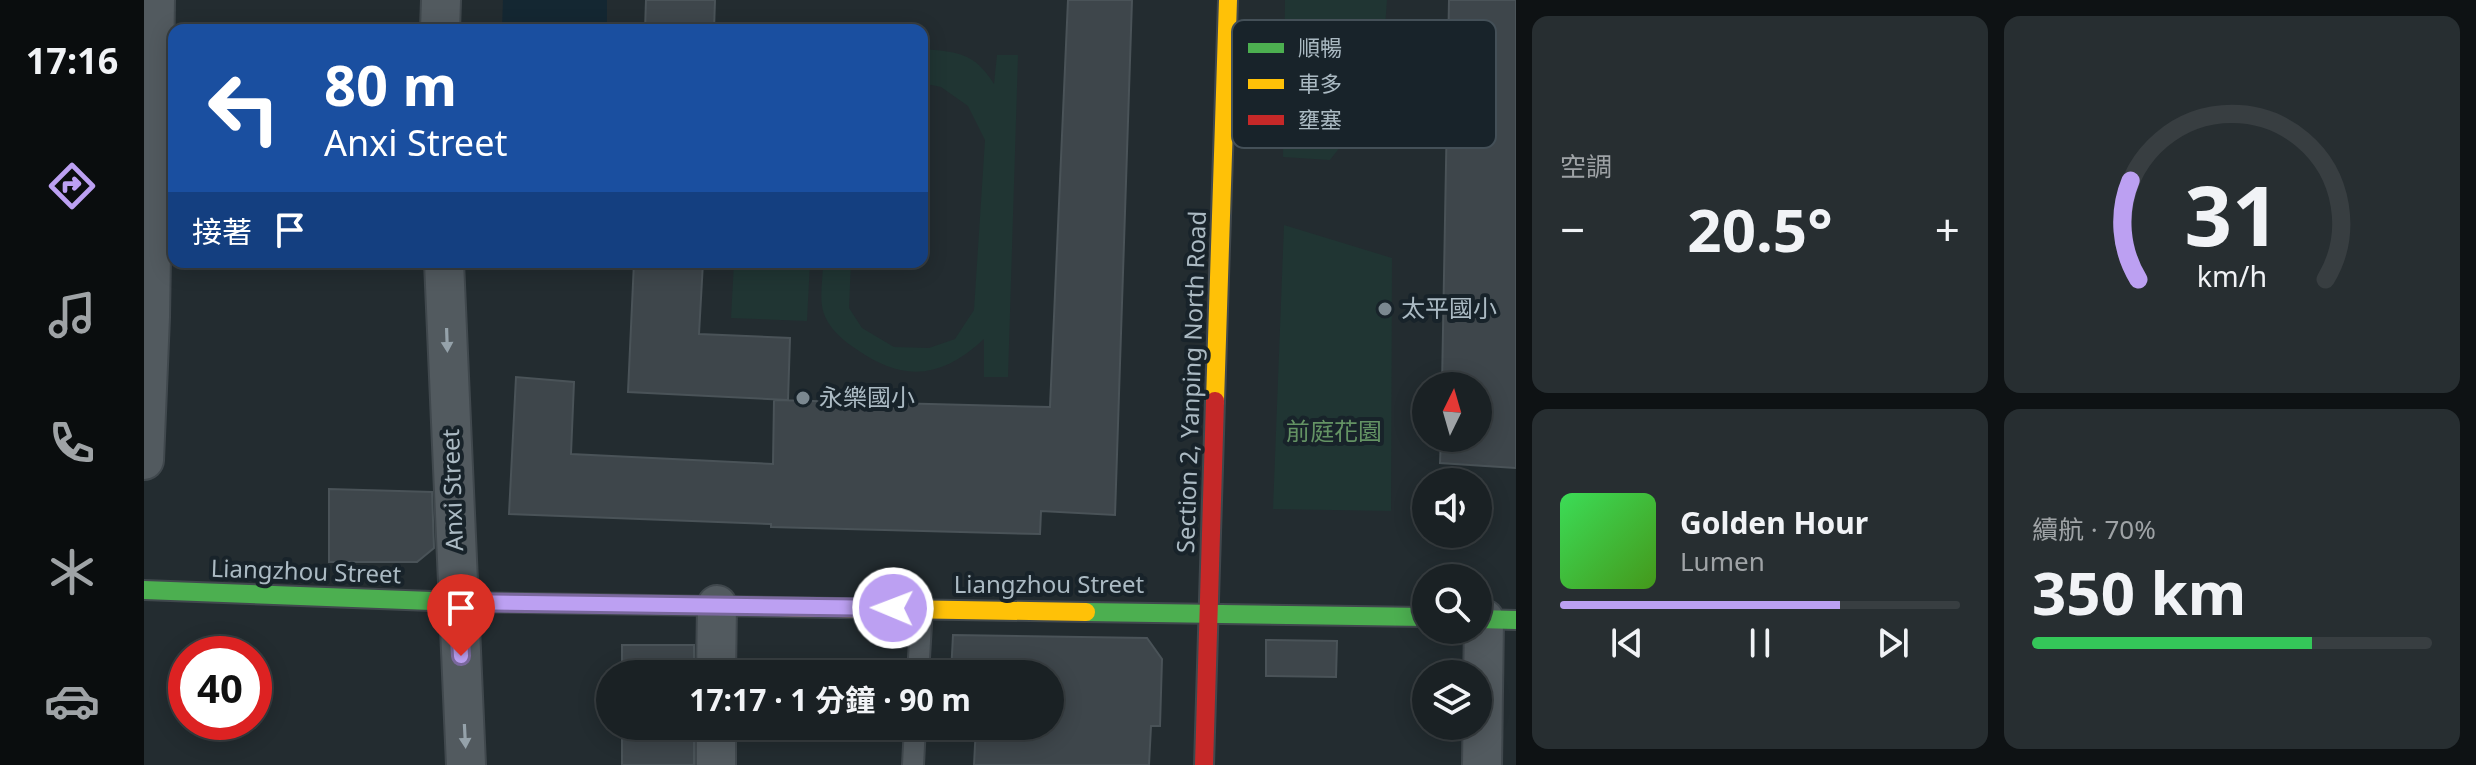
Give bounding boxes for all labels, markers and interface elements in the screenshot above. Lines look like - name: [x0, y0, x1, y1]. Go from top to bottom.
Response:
- legend: [1232, 20, 1496, 148]
- text: 順暢: [1298, 32, 1342, 62]
- text: 17:16: [26, 36, 118, 85]
- text: 80 m: [324, 46, 457, 122]
- icon: left: [192, 56, 296, 160]
- text: 車多: [1298, 68, 1342, 98]
- text: 壅塞: [1298, 104, 1342, 134]
- text: Anxi Street: [324, 118, 507, 167]
- text: 空調: [1560, 148, 1612, 184]
- text: 31: [2184, 157, 2280, 270]
- icon: directions: [44, 158, 100, 214]
- text: 20.5°: [1687, 188, 1833, 270]
- text: −: [1560, 199, 1585, 259]
- text: +: [1935, 199, 1960, 259]
- icon: arrive: [268, 208, 312, 252]
- street label: Section 2, Yanping North Road: [1168, 210, 1213, 554]
- text: 接著: [192, 211, 252, 252]
- text: km/h: [2197, 256, 2267, 295]
- icon: music: [44, 287, 100, 343]
- place label: 太平國小: [1401, 291, 1497, 324]
- marker: 太平國小: [1376, 300, 1394, 318]
- one-way arrow: [441, 328, 454, 353]
- north arrow: [1412, 372, 1492, 452]
- map controls: [1412, 372, 1492, 740]
- place label: 永樂國小: [819, 380, 915, 413]
- marker: 永樂國小: [794, 389, 812, 407]
- park label: 前庭花園: [1286, 414, 1382, 447]
- icon: phone: [44, 415, 100, 471]
- street label: Anxi Street: [433, 428, 470, 552]
- button: sound: [1412, 468, 1492, 548]
- text: Golden Hour: [1680, 502, 1868, 543]
- text: 續航 · 70%: [2032, 511, 2156, 547]
- text: Lumen: [1680, 543, 1765, 579]
- icon: climate: [44, 544, 100, 600]
- street label: Liangzhou Street: [210, 551, 402, 590]
- text: 350 km: [2032, 551, 2246, 633]
- button: search: [1412, 564, 1492, 644]
- position arrow: [851, 566, 935, 650]
- street label: Liangzhou Street: [954, 567, 1145, 600]
- pin: [427, 574, 495, 656]
- icon: arrive: [439, 586, 483, 630]
- icon: previous: [1605, 621, 1649, 665]
- icon: pause: [1738, 621, 1782, 665]
- icon: next: [1871, 621, 1915, 665]
- speed limit sign: 40: [168, 636, 272, 740]
- button: layers: [1412, 660, 1492, 740]
- icon: car: [44, 673, 100, 729]
- text: 17:17 · 1 分鐘 · 90 m: [689, 679, 971, 720]
- one-way arrow: [458, 724, 471, 749]

